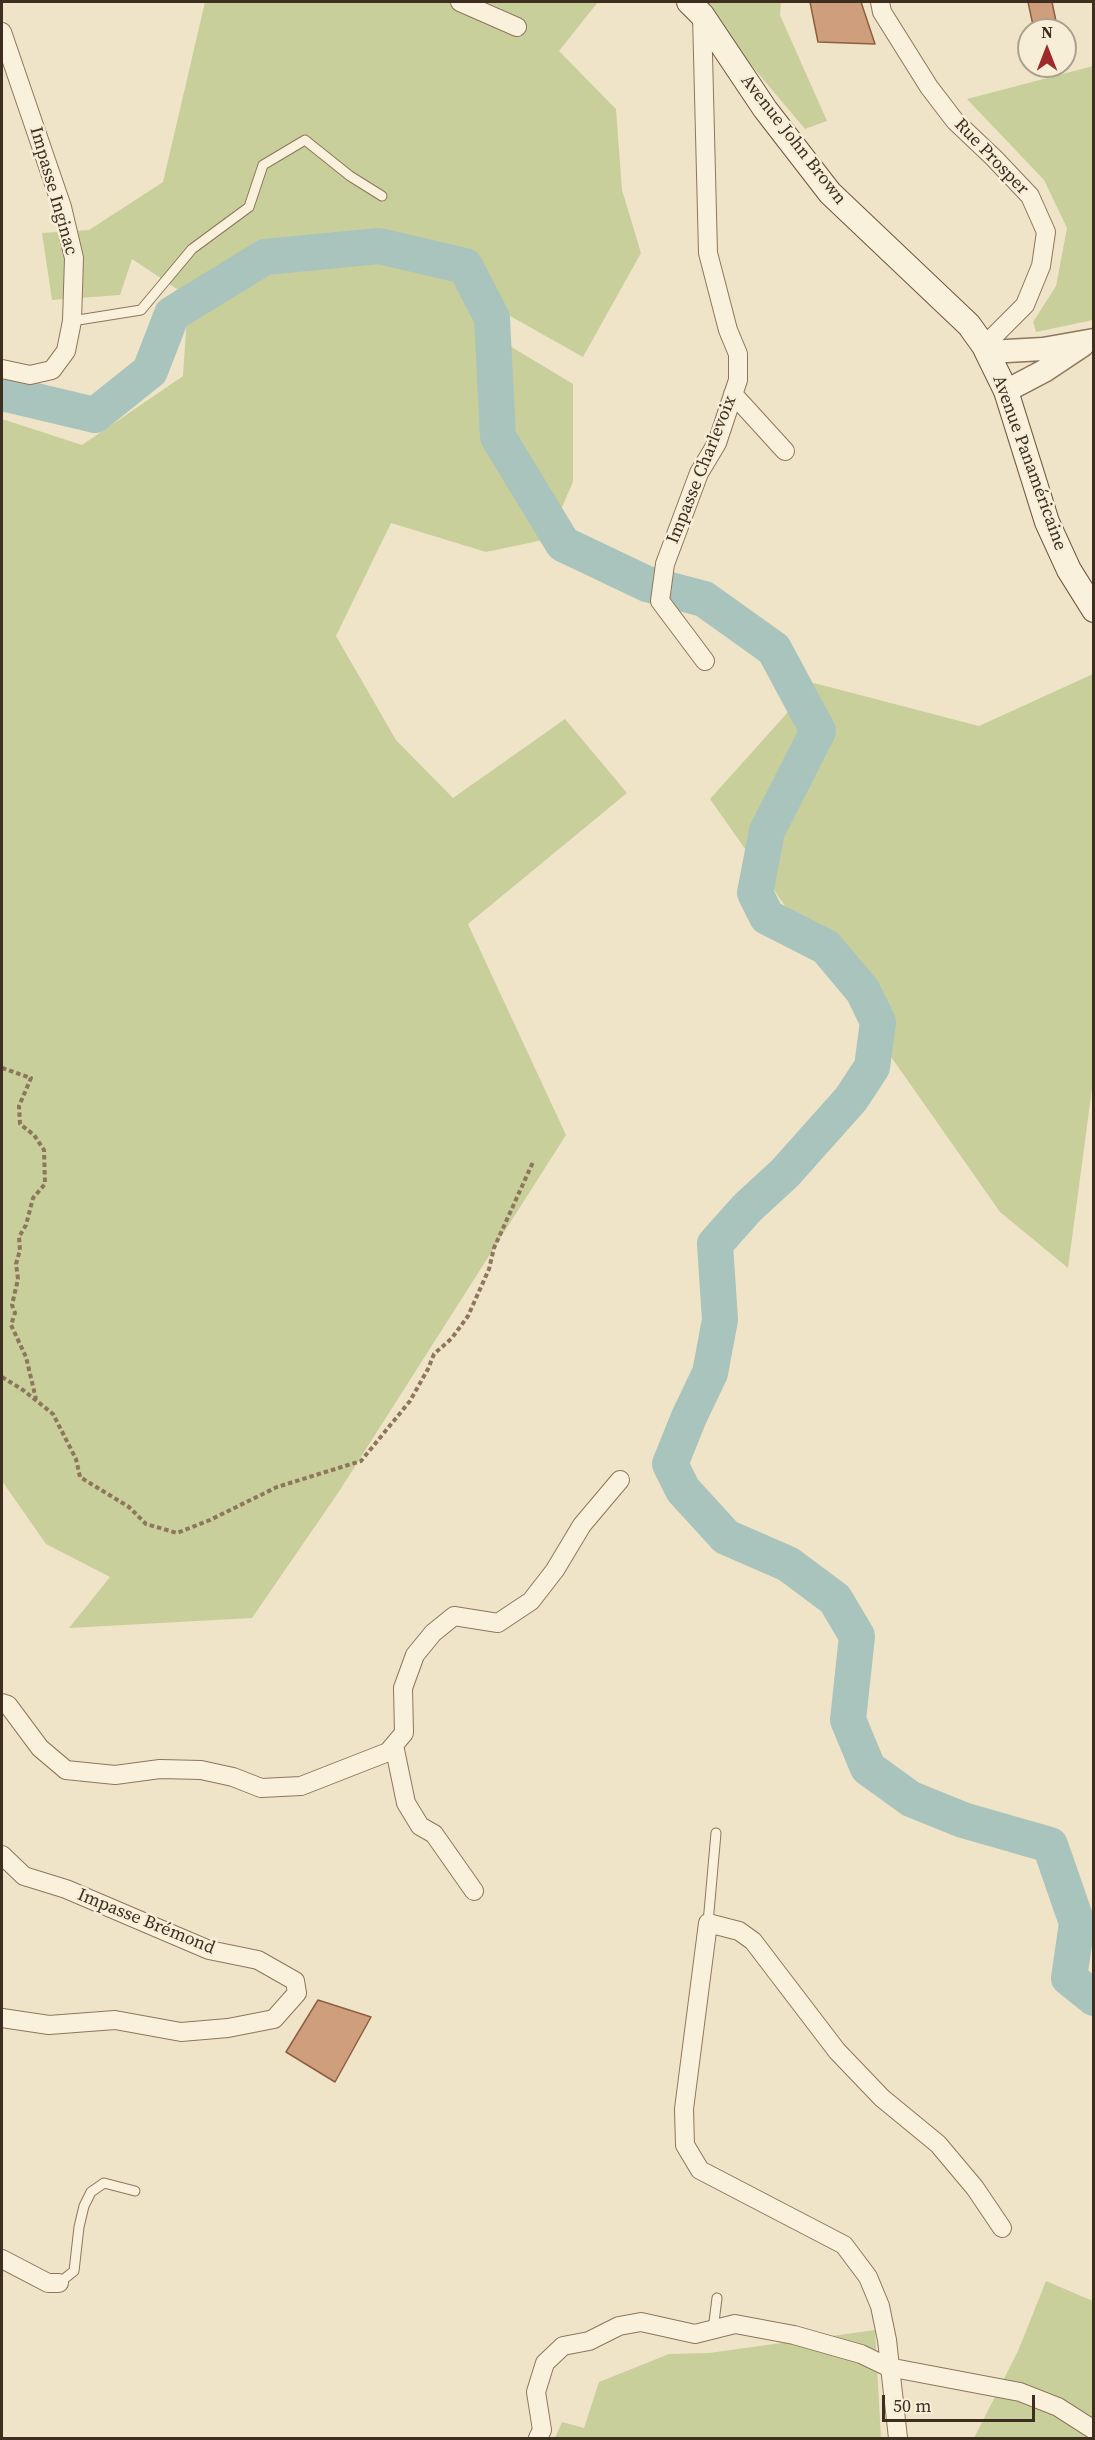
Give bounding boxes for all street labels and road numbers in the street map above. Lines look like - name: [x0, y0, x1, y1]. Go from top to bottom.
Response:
- street label: Avenue John Brown: [736, 71, 850, 209]
- street label: Rue Prosper: [949, 114, 1033, 200]
- street label: Impasse Inginac: [24, 124, 82, 258]
- street label: Avenue Panaméricaine: [987, 373, 1071, 553]
- street label: Impasse Charlevoix: [662, 393, 742, 547]
- street label: Impasse Brémond: [74, 1885, 218, 1959]

